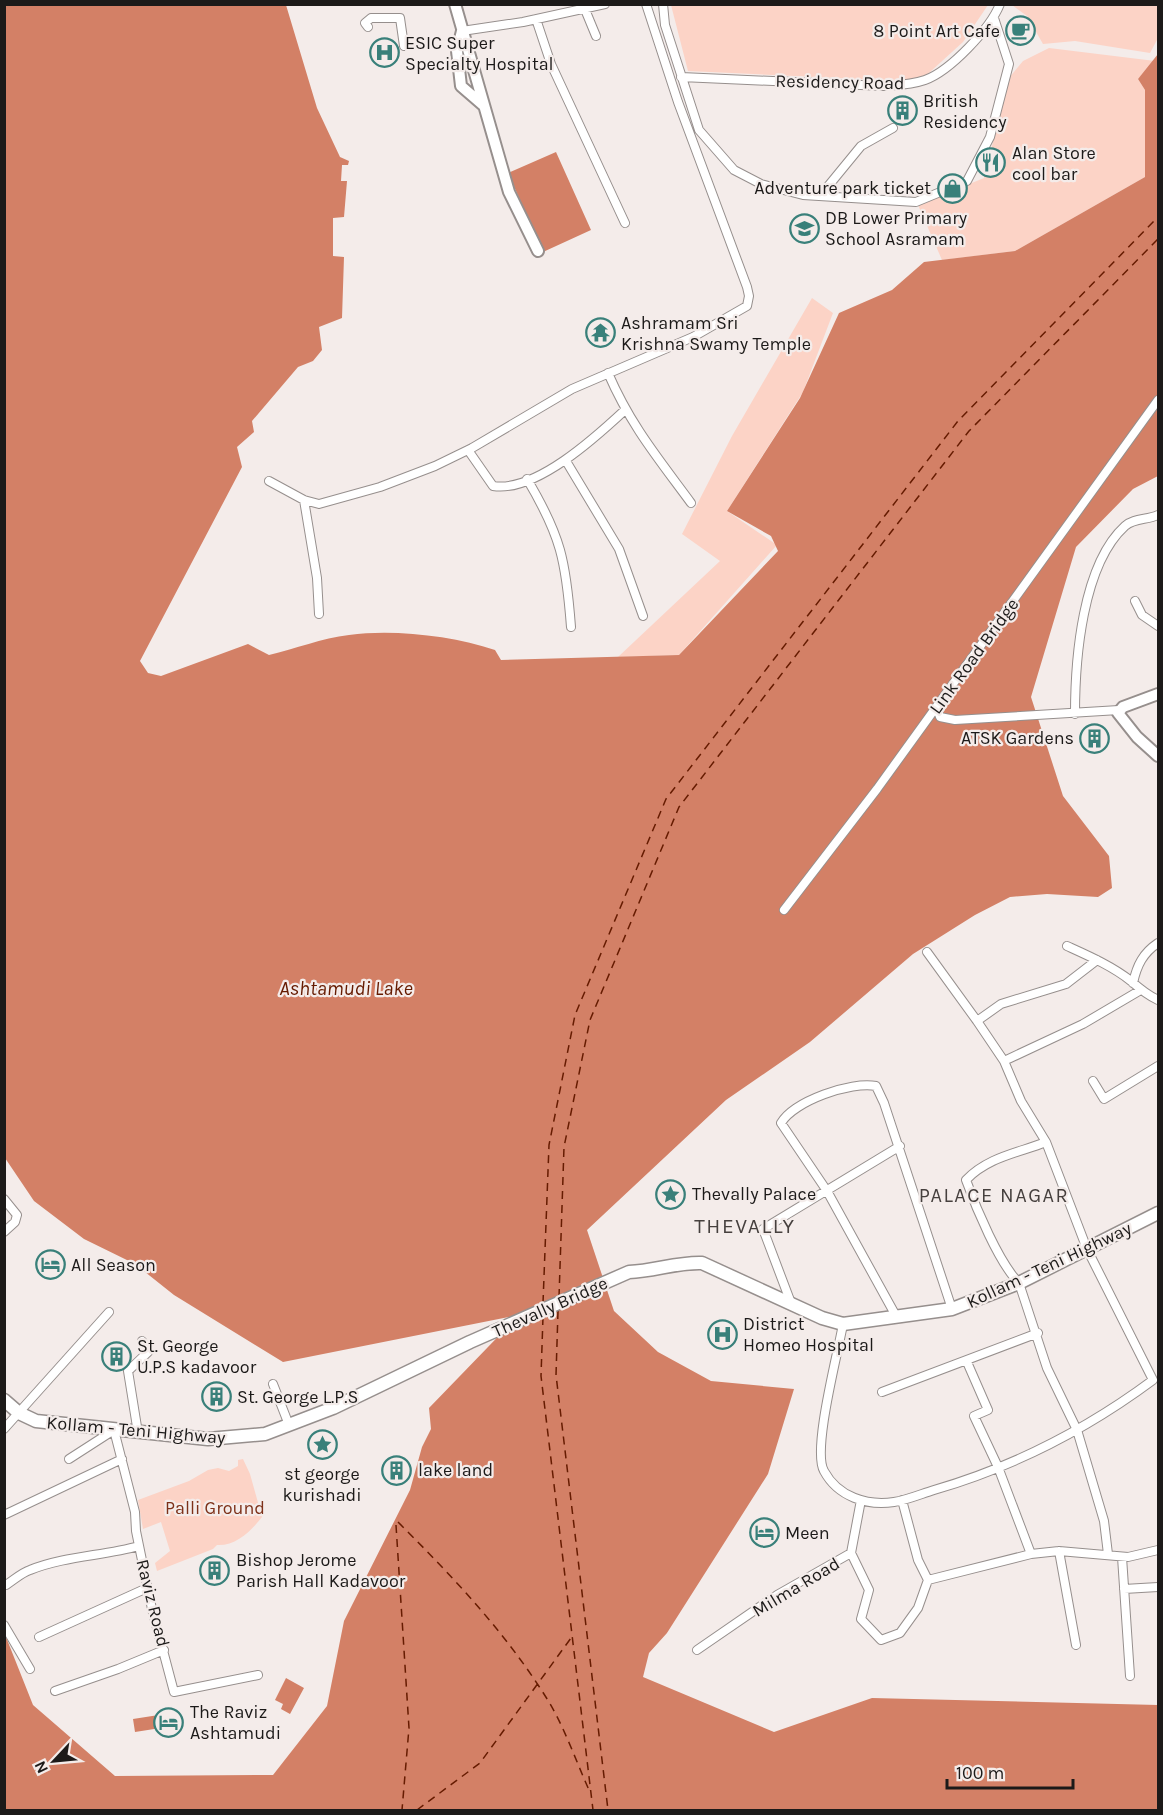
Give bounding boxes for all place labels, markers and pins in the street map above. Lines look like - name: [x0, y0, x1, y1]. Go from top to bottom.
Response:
- cafe icon: 8 Point Art Cafe: [1005, 15, 1037, 47]
- place label: 8 Point Art Cafe: [873, 20, 1000, 42]
- place label: ESIC Super Specialty Hospital: [405, 32, 554, 75]
- hospital icon: ESIC Super Specialty Hospital: [368, 37, 400, 69]
- place label: British Residency: [923, 90, 1007, 133]
- building icon: British Residency: [886, 95, 918, 127]
- place label: Alan Store cool bar: [1012, 142, 1096, 185]
- restaurant icon: Alan Store cool bar: [975, 147, 1007, 179]
- shop icon: Adventure park ticket: [936, 172, 968, 204]
- place label: Adventure park ticket: [754, 177, 931, 199]
- place label: DB Lower Primary School Asramam: [825, 207, 968, 250]
- school or university icon: DB Lower Primary School Asramam: [788, 212, 820, 244]
- place label: Ashramam Sri Krishna Swamy Temple: [621, 312, 811, 355]
- temple icon: Ashramam Sri Krishna Swamy Temple: [584, 317, 616, 349]
- building icon: ATSK Gardens: [1079, 722, 1111, 754]
- place label: ATSK Gardens: [961, 727, 1074, 749]
- place icon: Thevally Palace: [655, 1178, 687, 1210]
- place label: Thevally Palace: [692, 1183, 816, 1205]
- hotel icon: All Season: [34, 1249, 66, 1281]
- place label: All Season: [71, 1254, 156, 1276]
- place label: District Homeo Hospital: [743, 1313, 874, 1356]
- hospital icon: District Homeo Hospital: [706, 1318, 738, 1350]
- place label: St. George U.P.S kadavoor: [137, 1335, 257, 1378]
- building icon: St. George U.P.S kadavoor: [100, 1340, 132, 1372]
- building icon: St. George L.P.S: [200, 1381, 232, 1413]
- place label: St. George L.P.S: [237, 1386, 358, 1408]
- place icon: st george kurishadi: [306, 1429, 338, 1461]
- building icon: lake land: [381, 1454, 413, 1486]
- place label: lake land: [418, 1459, 493, 1481]
- place label: st george kurishadi: [282, 1463, 362, 1506]
- hotel icon: Meen: [748, 1517, 780, 1549]
- place label: Meen: [785, 1522, 830, 1544]
- place label: Bishop Jerome Parish Hall Kadavoor: [236, 1549, 406, 1592]
- building icon: Bishop Jerome Parish Hall Kadavoor: [199, 1554, 231, 1586]
- place label: The Raviz Ashtamudi: [190, 1701, 281, 1744]
- hotel icon: The Raviz Ashtamudi: [153, 1706, 185, 1738]

